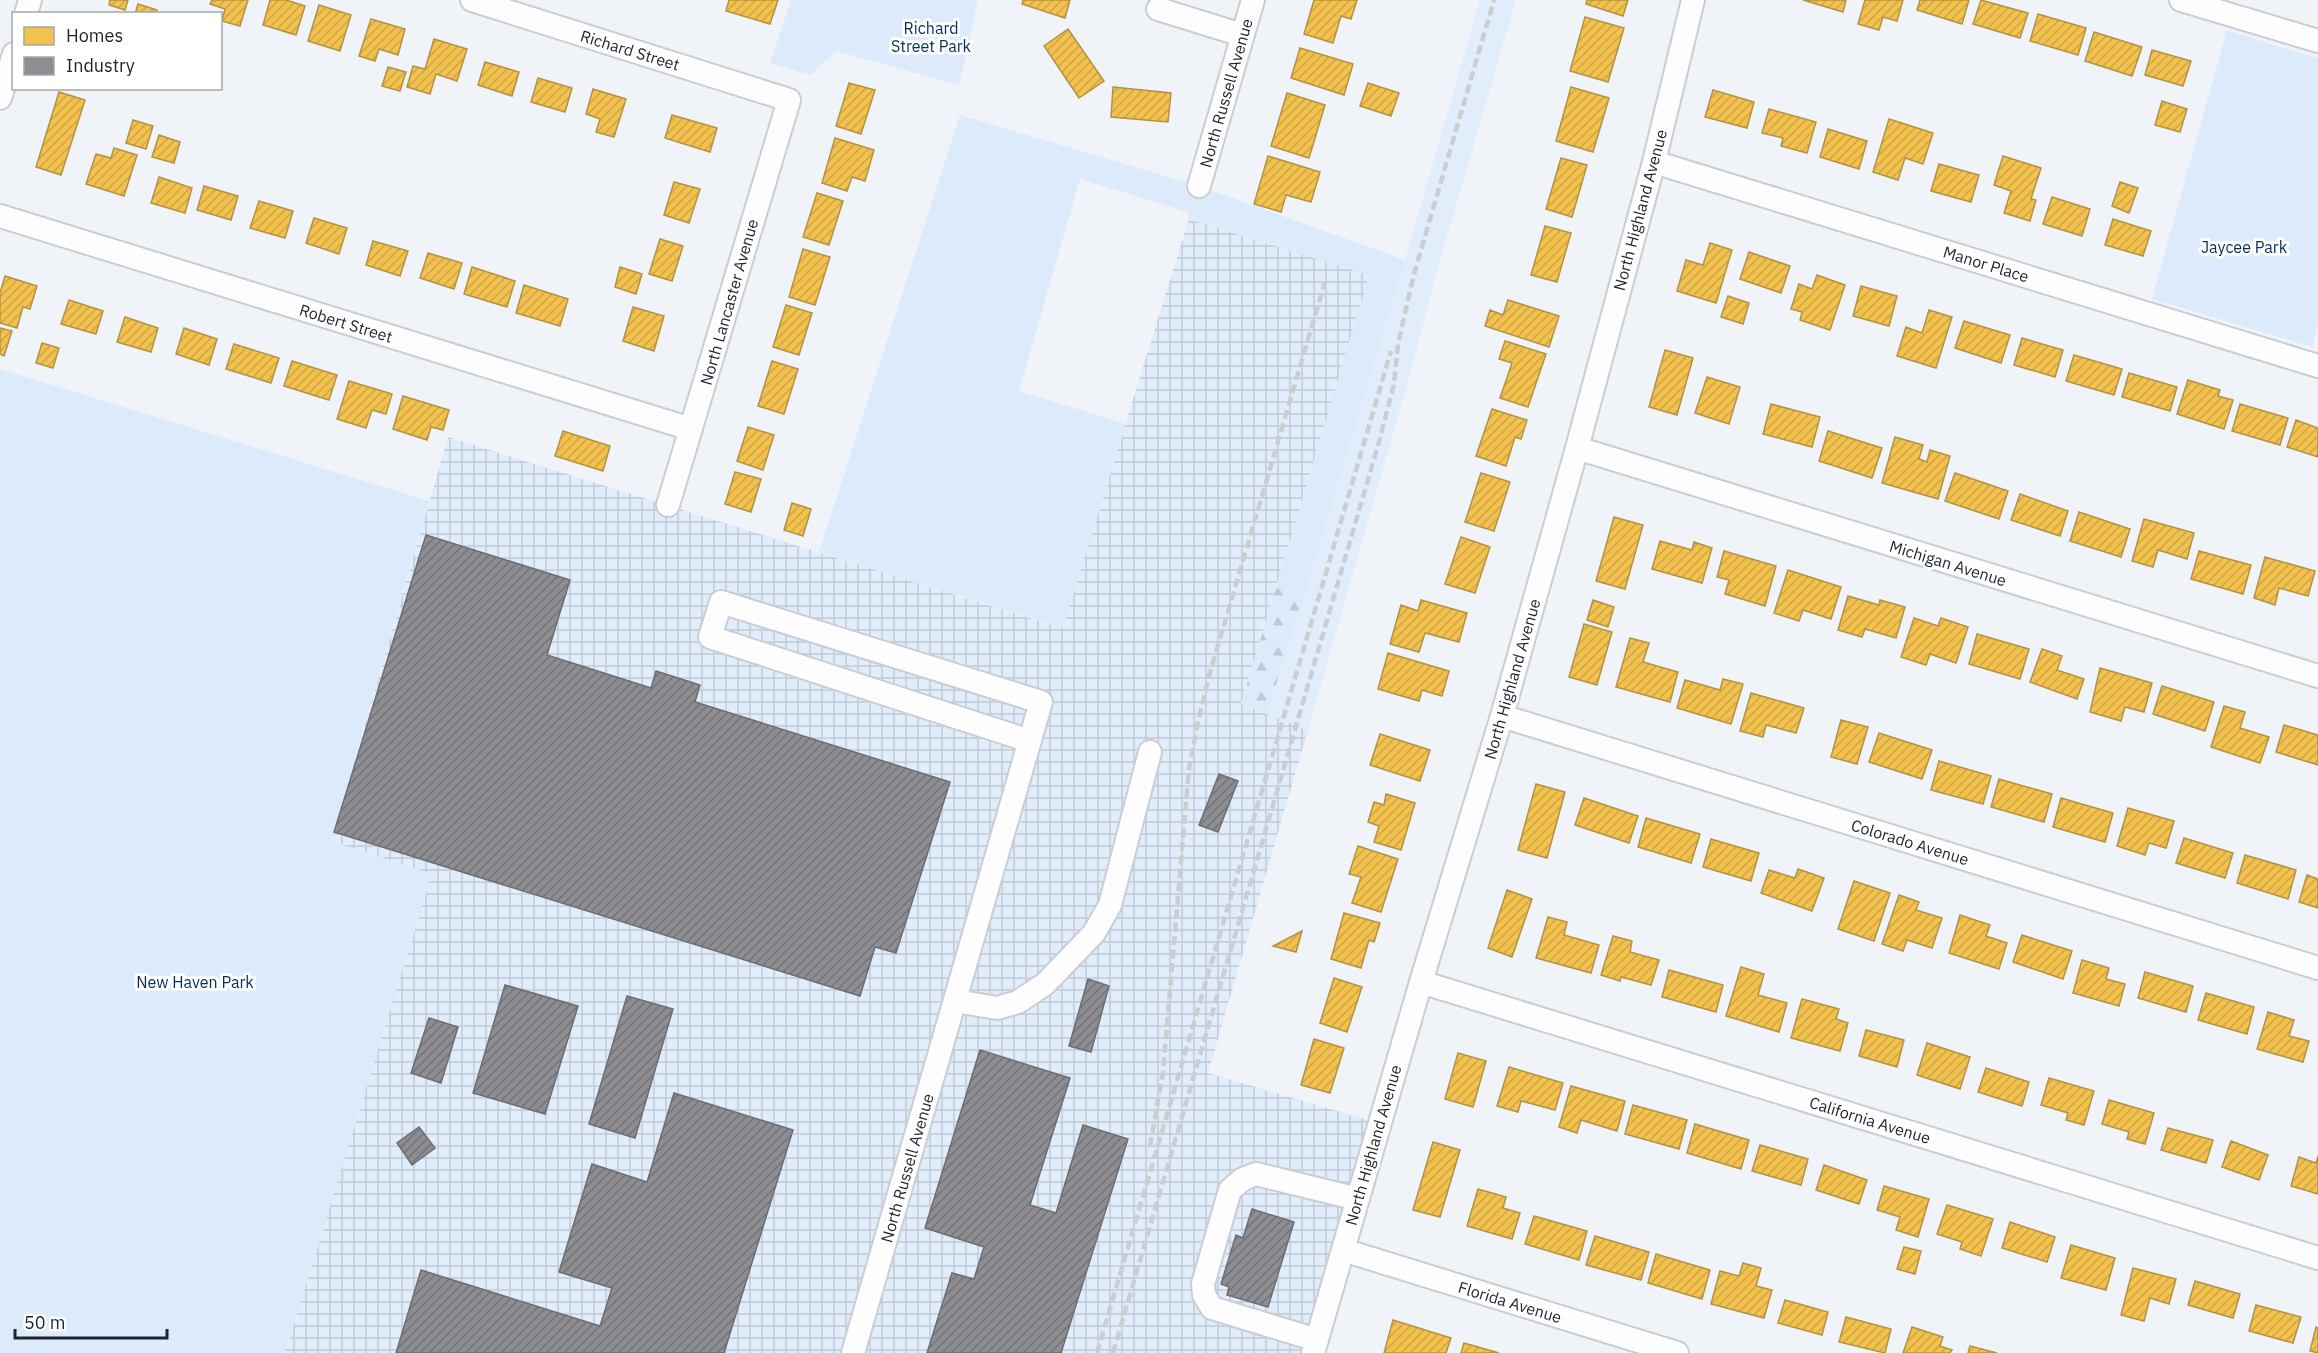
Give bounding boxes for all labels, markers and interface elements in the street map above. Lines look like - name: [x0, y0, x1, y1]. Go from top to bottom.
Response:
- legend: [12, 12, 222, 90]
- street label: North Russell Avenue: [1195, 16, 1257, 170]
- park label: Richard Street Park: [891, 18, 972, 56]
- text: Homes: [66, 24, 123, 47]
- street label: Richard Street: [578, 25, 682, 75]
- text: Industry: [66, 54, 135, 77]
- street label: North Highland Avenue: [1609, 127, 1671, 293]
- street label: North Lancaster Avenue: [696, 216, 762, 387]
- park label: Jaycee Park: [2201, 237, 2288, 257]
- street label: Manor Place: [1941, 241, 2031, 287]
- street label: Robert Street: [297, 299, 395, 347]
- street label: Michigan Avenue: [1887, 536, 2009, 590]
- street label: North Highland Avenue: [1480, 596, 1545, 762]
- street label: Colorado Avenue: [1849, 815, 1971, 869]
- park label: New Haven Park: [136, 972, 254, 992]
- street label: North Highland Avenue: [1341, 1062, 1406, 1228]
- street label: North Russell Avenue: [876, 1091, 938, 1245]
- street label: California Avenue: [1807, 1092, 1933, 1148]
- street label: Florida Avenue: [1456, 1277, 1564, 1327]
- scale bar: [15, 1302, 166, 1340]
- text: 50 m: [24, 1311, 66, 1334]

